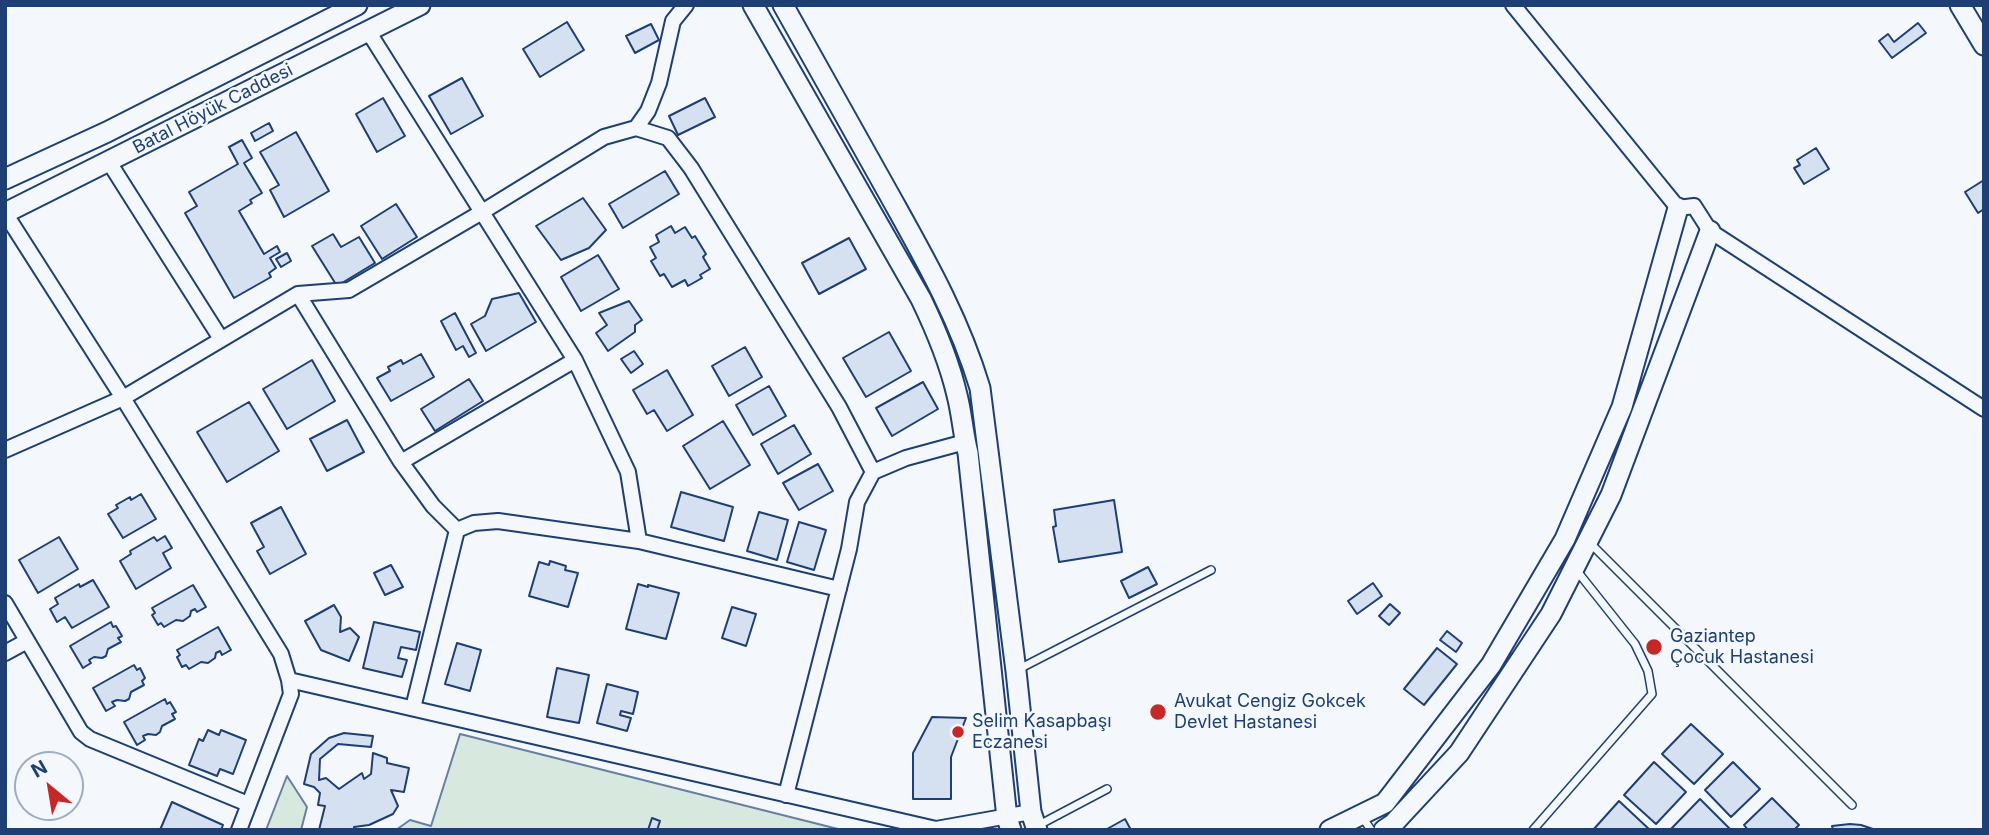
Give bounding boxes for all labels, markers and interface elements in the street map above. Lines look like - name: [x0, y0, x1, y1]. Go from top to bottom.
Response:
- street label: Batal Höyük Caddesi: [129, 59, 297, 159]
- place label: Gaziantep Çocuk Hastanesi: [1670, 626, 1814, 668]
- marker: Gaziantep Çocuk Hastanesi: [1644, 637, 1664, 657]
- place label: Avukat Cengiz Gokcek Devlet Hastanesi: [1174, 691, 1366, 734]
- marker: Avukat Cengiz Gokcek Devlet Hastanesi: [1148, 702, 1168, 722]
- place label: Selim Kasapbaşı Eczanesi: [972, 711, 1112, 754]
- marker: Selim Kasapbaşı Eczanesi: [950, 724, 966, 740]
- north arrow: [14, 751, 84, 821]
- text: N: [27, 756, 51, 783]

